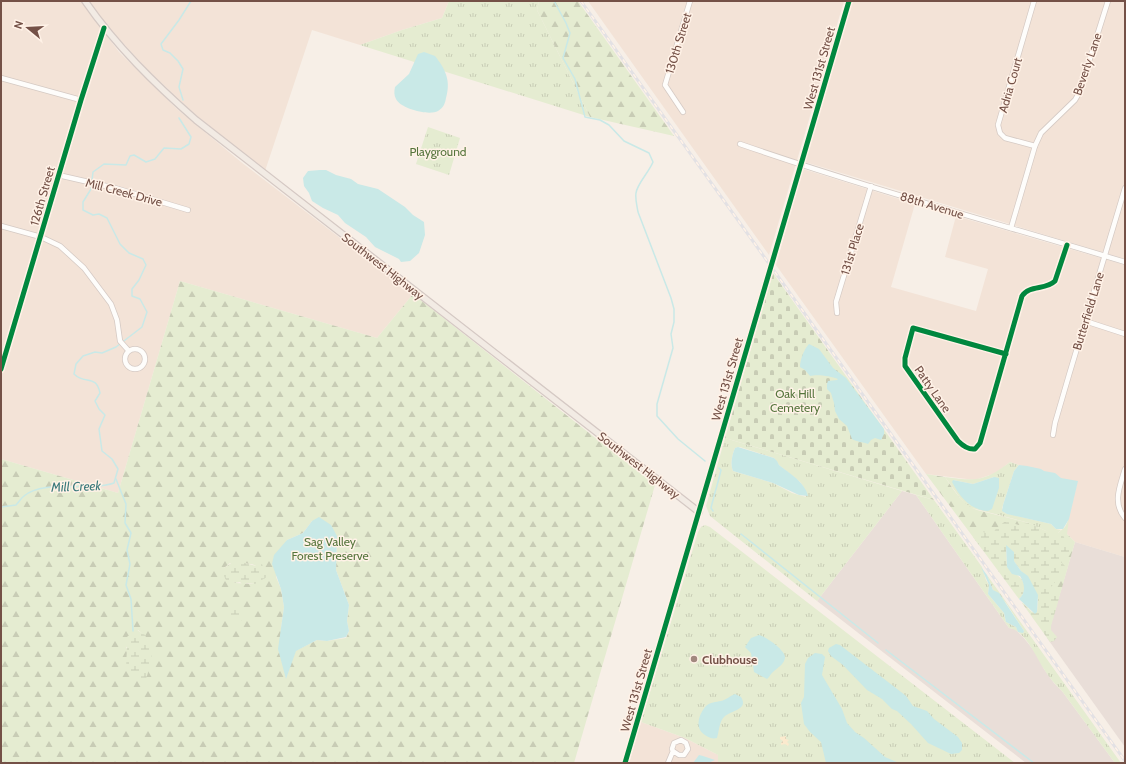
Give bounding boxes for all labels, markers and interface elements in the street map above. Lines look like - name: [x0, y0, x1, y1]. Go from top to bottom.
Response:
- north arrow: [8, 8, 48, 48]
- street label: 130th Street: [662, 11, 694, 75]
- text: N: [11, 19, 26, 31]
- street label: West 131st Street: [800, 25, 838, 111]
- street label: Beverly Lane: [1069, 31, 1105, 97]
- street label: Adria Court: [995, 56, 1025, 114]
- park label: Playground: [409, 144, 467, 159]
- street label: 126th Street: [26, 165, 58, 227]
- street label: Mill Creek Drive: [84, 175, 164, 209]
- street label: 88th Avenue: [898, 188, 966, 222]
- street label: 131st Place: [837, 221, 867, 277]
- street label: Southwest Highway: [339, 229, 427, 303]
- street label: Butterfield Lane: [1069, 270, 1107, 352]
- street label: West 131st Street: [708, 336, 746, 422]
- street label: Patty Lane: [911, 363, 955, 415]
- park label: Oak Hill Cemetery: [770, 386, 820, 415]
- street label: Southwest Highway: [595, 428, 683, 502]
- water label: Mill Creek: [50, 477, 102, 495]
- park label: Sag Valley Forest Preserve: [291, 534, 369, 563]
- street label: West 131st Street: [617, 647, 655, 733]
- place label: Clubhouse: [702, 652, 757, 667]
- marker: Clubhouse: [689, 654, 699, 664]

